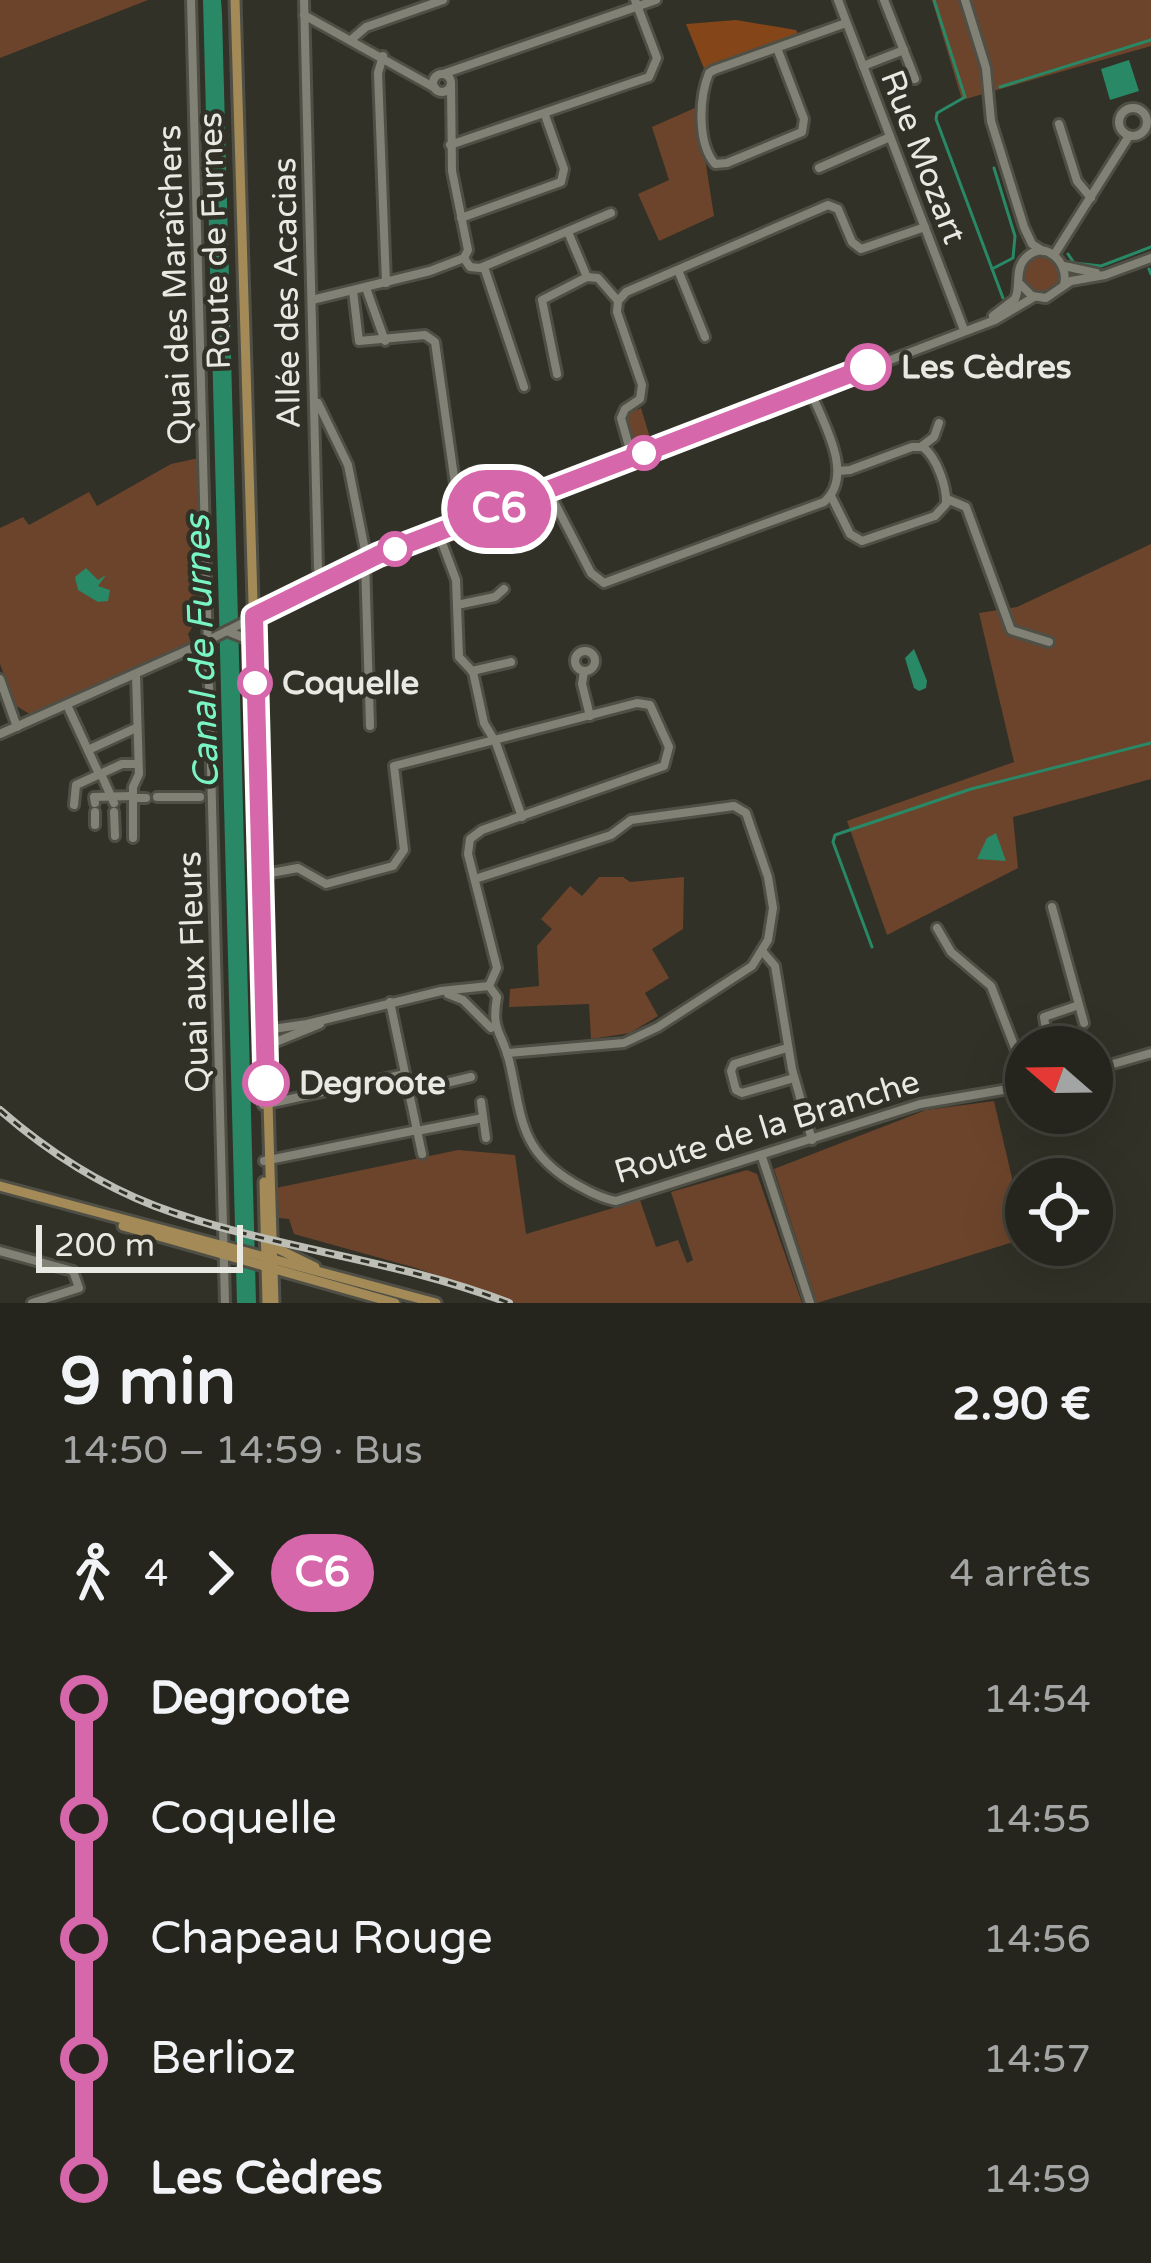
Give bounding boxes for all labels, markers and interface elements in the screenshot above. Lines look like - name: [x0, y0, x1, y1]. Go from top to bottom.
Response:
- street label: Rue Mozart: [872, 65, 974, 249]
- street label: Route de Furnes: [191, 112, 239, 370]
- street label: Quai des Maraîchers: [150, 124, 200, 446]
- street label: Allée des Acacias: [265, 157, 309, 429]
- marker: Les Cèdres: [846, 345, 890, 389]
- place label: Les Cèdres: [901, 348, 1072, 387]
- unlabelled marker: [628, 437, 660, 469]
- line badge: C6: [445, 470, 553, 548]
- text: C6: [471, 483, 527, 534]
- water label: Canal de Furnes: [176, 512, 228, 790]
- unlabelled marker: [379, 533, 411, 565]
- place label: Coquelle: [282, 664, 419, 703]
- marker: Coquelle: [239, 667, 271, 699]
- street label: Quai aux Fleurs: [170, 850, 218, 1094]
- north arrow: [1005, 1026, 1113, 1134]
- map controls: [1005, 1026, 1113, 1266]
- marker: Degroote: [244, 1061, 288, 1105]
- street label: Route de la Branche: [610, 1062, 924, 1192]
- place label: Degroote: [299, 1064, 446, 1103]
- button: locate: [1005, 1158, 1113, 1266]
- scale bar: [36, 1219, 243, 1272]
- text: 200 m: [54, 1226, 155, 1265]
- text: 9 min: [60, 1342, 236, 1422]
- text: 2.90 €: [952, 1378, 1091, 1432]
- text: 14:50 – 14:59 · Bus: [60, 1427, 423, 1474]
- icon: walk: [60, 1540, 126, 1606]
- icon: forward: [187, 1540, 253, 1606]
- text: C6: [295, 1547, 350, 1598]
- text: 4: [144, 1550, 169, 1597]
- text: 4 arrêts: [949, 1550, 1091, 1597]
- text: Degroote: [150, 1672, 350, 1726]
- text: 14:54: [983, 1676, 1091, 1723]
- text: Coquelle: [150, 1792, 337, 1846]
- text: 14:55: [983, 1796, 1091, 1843]
- text: Chapeau Rouge: [150, 1912, 493, 1966]
- text: 14:56: [983, 1916, 1091, 1963]
- text: Berlioz: [150, 2032, 296, 2086]
- text: 14:57: [983, 2036, 1091, 2083]
- text: Les Cèdres: [150, 2152, 383, 2206]
- text: 14:59: [983, 2156, 1091, 2203]

